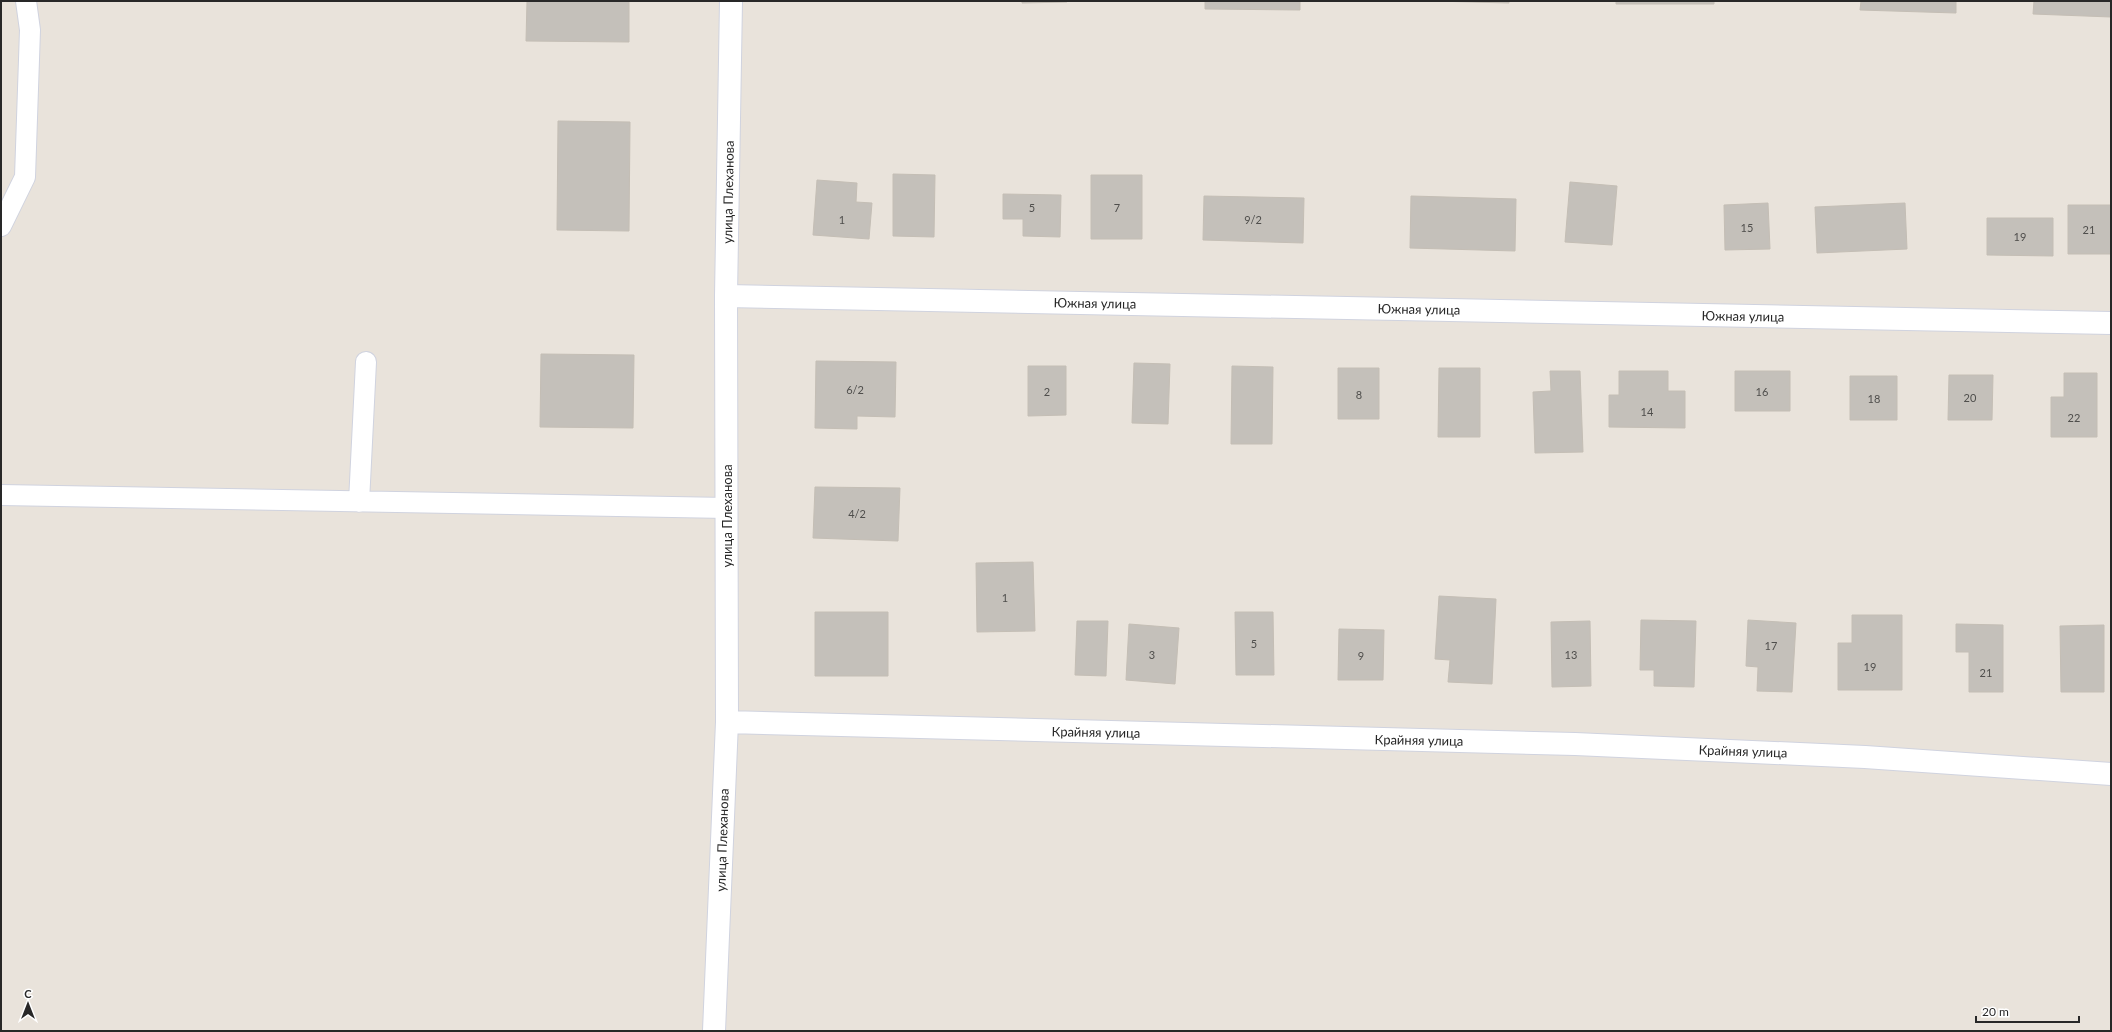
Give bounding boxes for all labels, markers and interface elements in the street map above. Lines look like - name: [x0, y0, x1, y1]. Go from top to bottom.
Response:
- street label: улица Плеханова: [719, 140, 737, 244]
- house number: 5: [1029, 201, 1035, 214]
- house number: 7: [1114, 201, 1120, 214]
- house number: 1: [839, 213, 845, 226]
- house number: 9/2: [1244, 213, 1262, 226]
- house number: 15: [1741, 221, 1753, 234]
- house number: 21: [2083, 223, 2095, 236]
- house number: 19: [2014, 230, 2026, 243]
- street label: Южная улица: [1054, 294, 1136, 312]
- street label: Южная улица: [1378, 300, 1460, 318]
- street label: Южная улица: [1702, 307, 1784, 325]
- house number: 6/2: [846, 383, 864, 396]
- house number: 2: [1044, 385, 1050, 398]
- house number: 16: [1756, 385, 1768, 398]
- house number: 8: [1356, 388, 1362, 401]
- house number: 20: [1964, 391, 1977, 404]
- house number: 18: [1868, 392, 1880, 405]
- house number: 14: [1641, 405, 1654, 418]
- house number: 22: [2068, 411, 2080, 424]
- street label: улица Плеханова: [719, 464, 735, 568]
- house number: 4/2: [848, 507, 866, 520]
- house number: 1: [1002, 591, 1008, 604]
- house number: 5: [1251, 637, 1257, 650]
- house number: 17: [1765, 639, 1777, 652]
- house number: 3: [1149, 648, 1155, 661]
- house number: 13: [1565, 648, 1577, 661]
- house number: 9: [1358, 649, 1364, 662]
- house number: 19: [1864, 660, 1876, 673]
- house number: 21: [1980, 666, 1992, 679]
- street label: Крайняя улица: [1051, 723, 1141, 741]
- street label: Крайняя улица: [1374, 731, 1464, 749]
- street label: Крайняя улица: [1698, 741, 1788, 761]
- street label: улица Плеханова: [712, 788, 732, 892]
- north arrow: [8, 984, 48, 1024]
- text: С: [24, 987, 32, 1000]
- scale bar: [1976, 998, 2079, 1024]
- text: 20 m: [1982, 1004, 2009, 1019]

